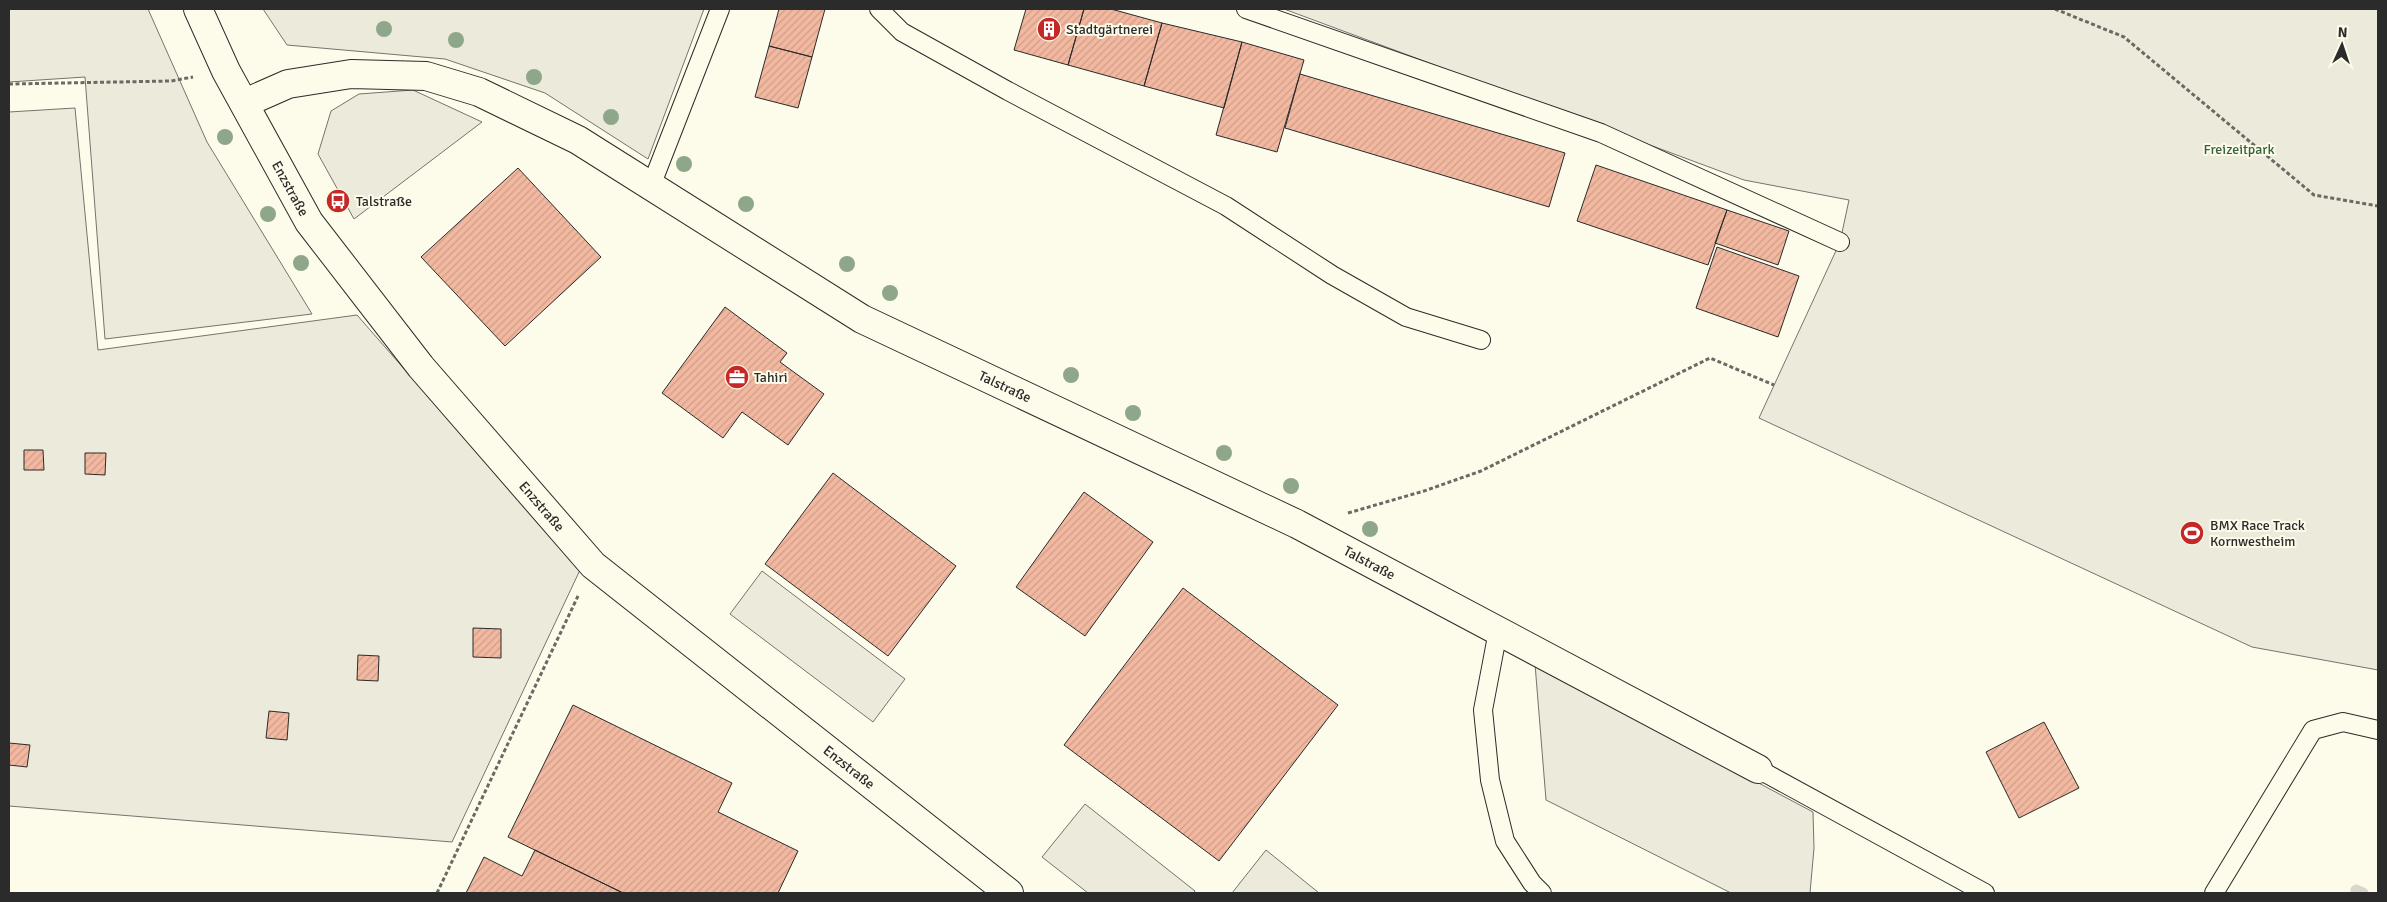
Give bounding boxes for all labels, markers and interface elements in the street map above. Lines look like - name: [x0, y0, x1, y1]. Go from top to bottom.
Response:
- building icon: Stadtgärtnerei: [1036, 16, 1062, 42]
- north arrow: [2317, 20, 2367, 70]
- place label: Stadtgärtnerei: [1066, 21, 1153, 38]
- text: N: [2337, 24, 2348, 41]
- park label: Freizeitpark: [2203, 141, 2275, 158]
- street label: Enzstraße: [268, 158, 313, 219]
- bus stop icon: Talstraße: [325, 188, 351, 214]
- place label: Talstraße: [356, 193, 412, 210]
- office icon: Tahiri: [724, 364, 750, 390]
- street label: Talstraße: [976, 367, 1034, 406]
- place label: Tahiri: [754, 369, 788, 386]
- street label: Enzstraße: [516, 478, 568, 535]
- place label: BMX Race Track Kornwestheim: [2210, 517, 2305, 550]
- sports icon: BMX Race Track Kornwestheim: [2179, 520, 2205, 546]
- street label: Talstraße: [1341, 542, 1398, 583]
- street label: Enzstraße: [820, 741, 878, 792]

